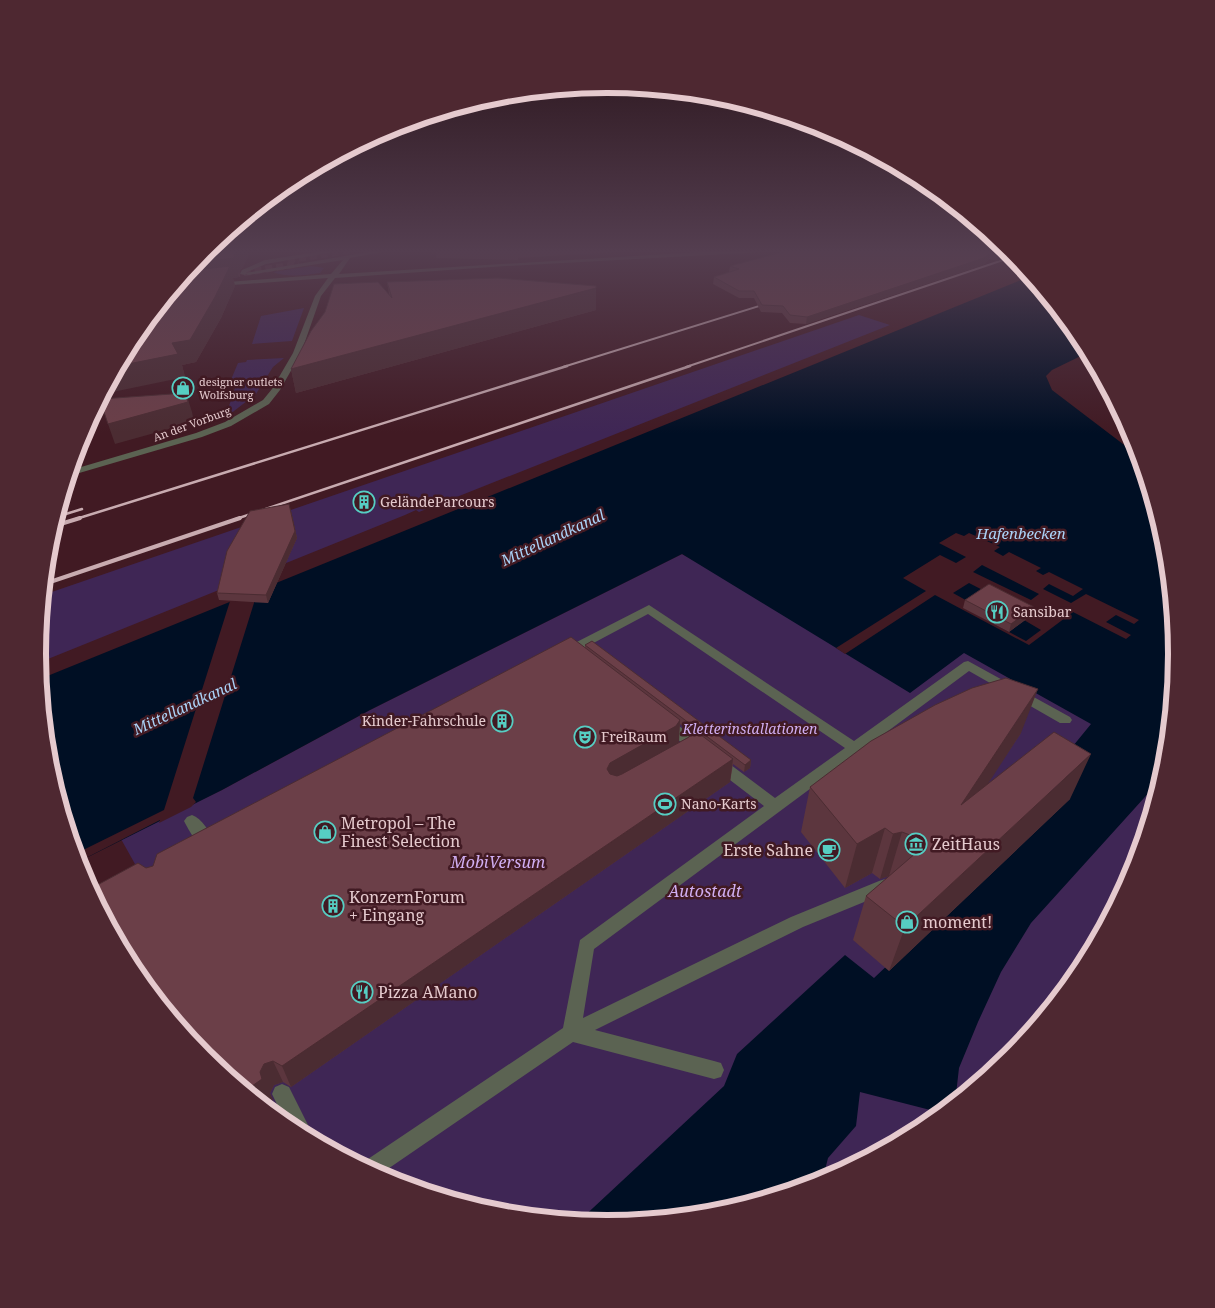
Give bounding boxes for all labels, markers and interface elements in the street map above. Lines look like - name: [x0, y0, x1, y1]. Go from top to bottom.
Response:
- place label: designer outlets Wolfsburg: [199, 374, 282, 402]
- shop icon: designer outlets Wolfsburg: [171, 376, 195, 400]
- street label: An der Vorburg: [151, 403, 233, 445]
- building icon: GeländeParcours: [352, 490, 376, 514]
- place label: GeländeParcours: [380, 492, 495, 511]
- water label: Mittellandkanal: [497, 504, 608, 570]
- water label: Hafenbecken: [975, 523, 1066, 543]
- restaurant icon: Sansibar: [985, 600, 1009, 624]
- place label: Sansibar: [1013, 602, 1072, 621]
- water label: Mittellandkanal: [129, 673, 240, 739]
- building icon: Kinder-Fahrschule: [490, 709, 514, 733]
- place label: Kinder-Fahrschule: [362, 711, 486, 730]
- park label: Kletterinstallationen: [682, 719, 818, 738]
- theatre icon: FreiRaum: [573, 725, 597, 749]
- place label: FreiRaum: [601, 727, 667, 746]
- sports icon: Nano-Karts: [653, 792, 677, 816]
- place label: Nano-Karts: [681, 794, 757, 813]
- place label: Metropol – The Finest Selection: [341, 812, 460, 852]
- shop icon: Metropol – The Finest Selection: [313, 820, 337, 844]
- museum icon: ZeitHaus: [904, 832, 928, 856]
- place label: ZeitHaus: [932, 833, 1000, 855]
- cafe icon: Erste Sahne: [817, 838, 841, 862]
- place label: Erste Sahne: [723, 839, 813, 861]
- park label: MobiVersum: [450, 851, 546, 873]
- park label: Autostadt: [667, 880, 742, 902]
- place label: KonzernForum + Eingang: [349, 886, 465, 926]
- building icon: KonzernForum + Eingang: [321, 894, 345, 918]
- shop icon: moment!: [895, 910, 919, 934]
- place label: moment!: [923, 911, 992, 933]
- restaurant icon: Pizza AMano: [350, 980, 374, 1004]
- place label: Pizza AMano: [378, 981, 477, 1003]

